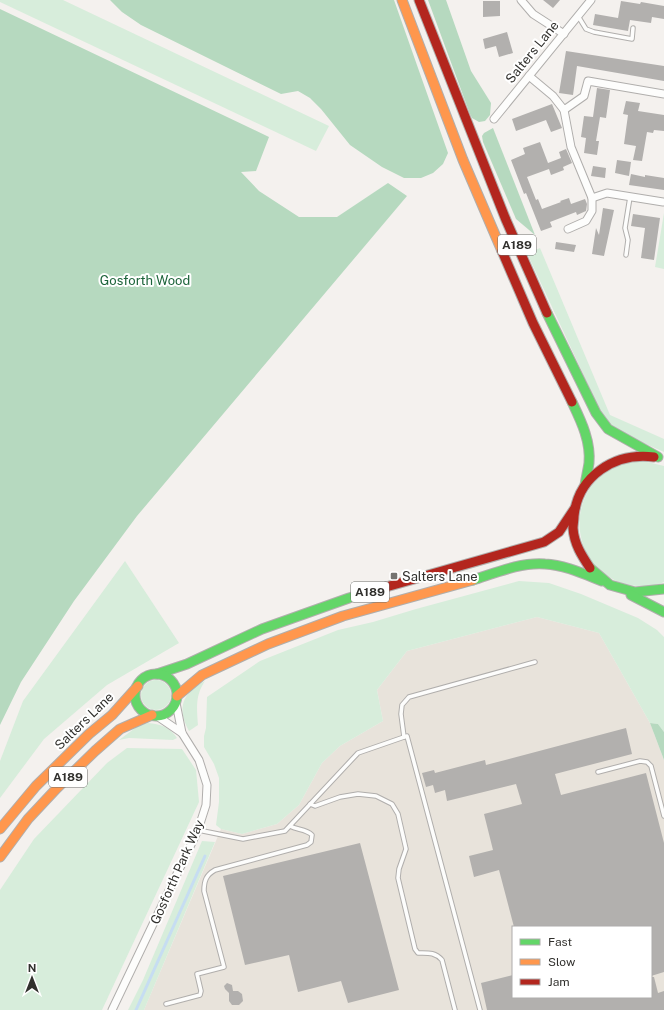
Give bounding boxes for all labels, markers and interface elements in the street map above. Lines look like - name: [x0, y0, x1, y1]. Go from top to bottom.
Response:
- street label: Salters Lane: [502, 18, 562, 86]
- road number: A189: [498, 235, 536, 255]
- park label: Gosforth Wood: [100, 273, 190, 288]
- place label: Salters Lane: [402, 569, 478, 584]
- marker: Salters Lane: [389, 571, 399, 581]
- road number: A189: [351, 582, 389, 602]
- street label: Salters Lane: [52, 689, 116, 753]
- road number: A189: [49, 767, 87, 787]
- street label: Gosforth Park Way: [147, 817, 207, 927]
- legend: [512, 926, 652, 998]
- text: Fast: [548, 935, 573, 949]
- text: Slow: [548, 955, 576, 969]
- north arrow: [12, 958, 52, 998]
- text: N: [28, 962, 36, 974]
- text: Jam: [548, 975, 570, 989]

